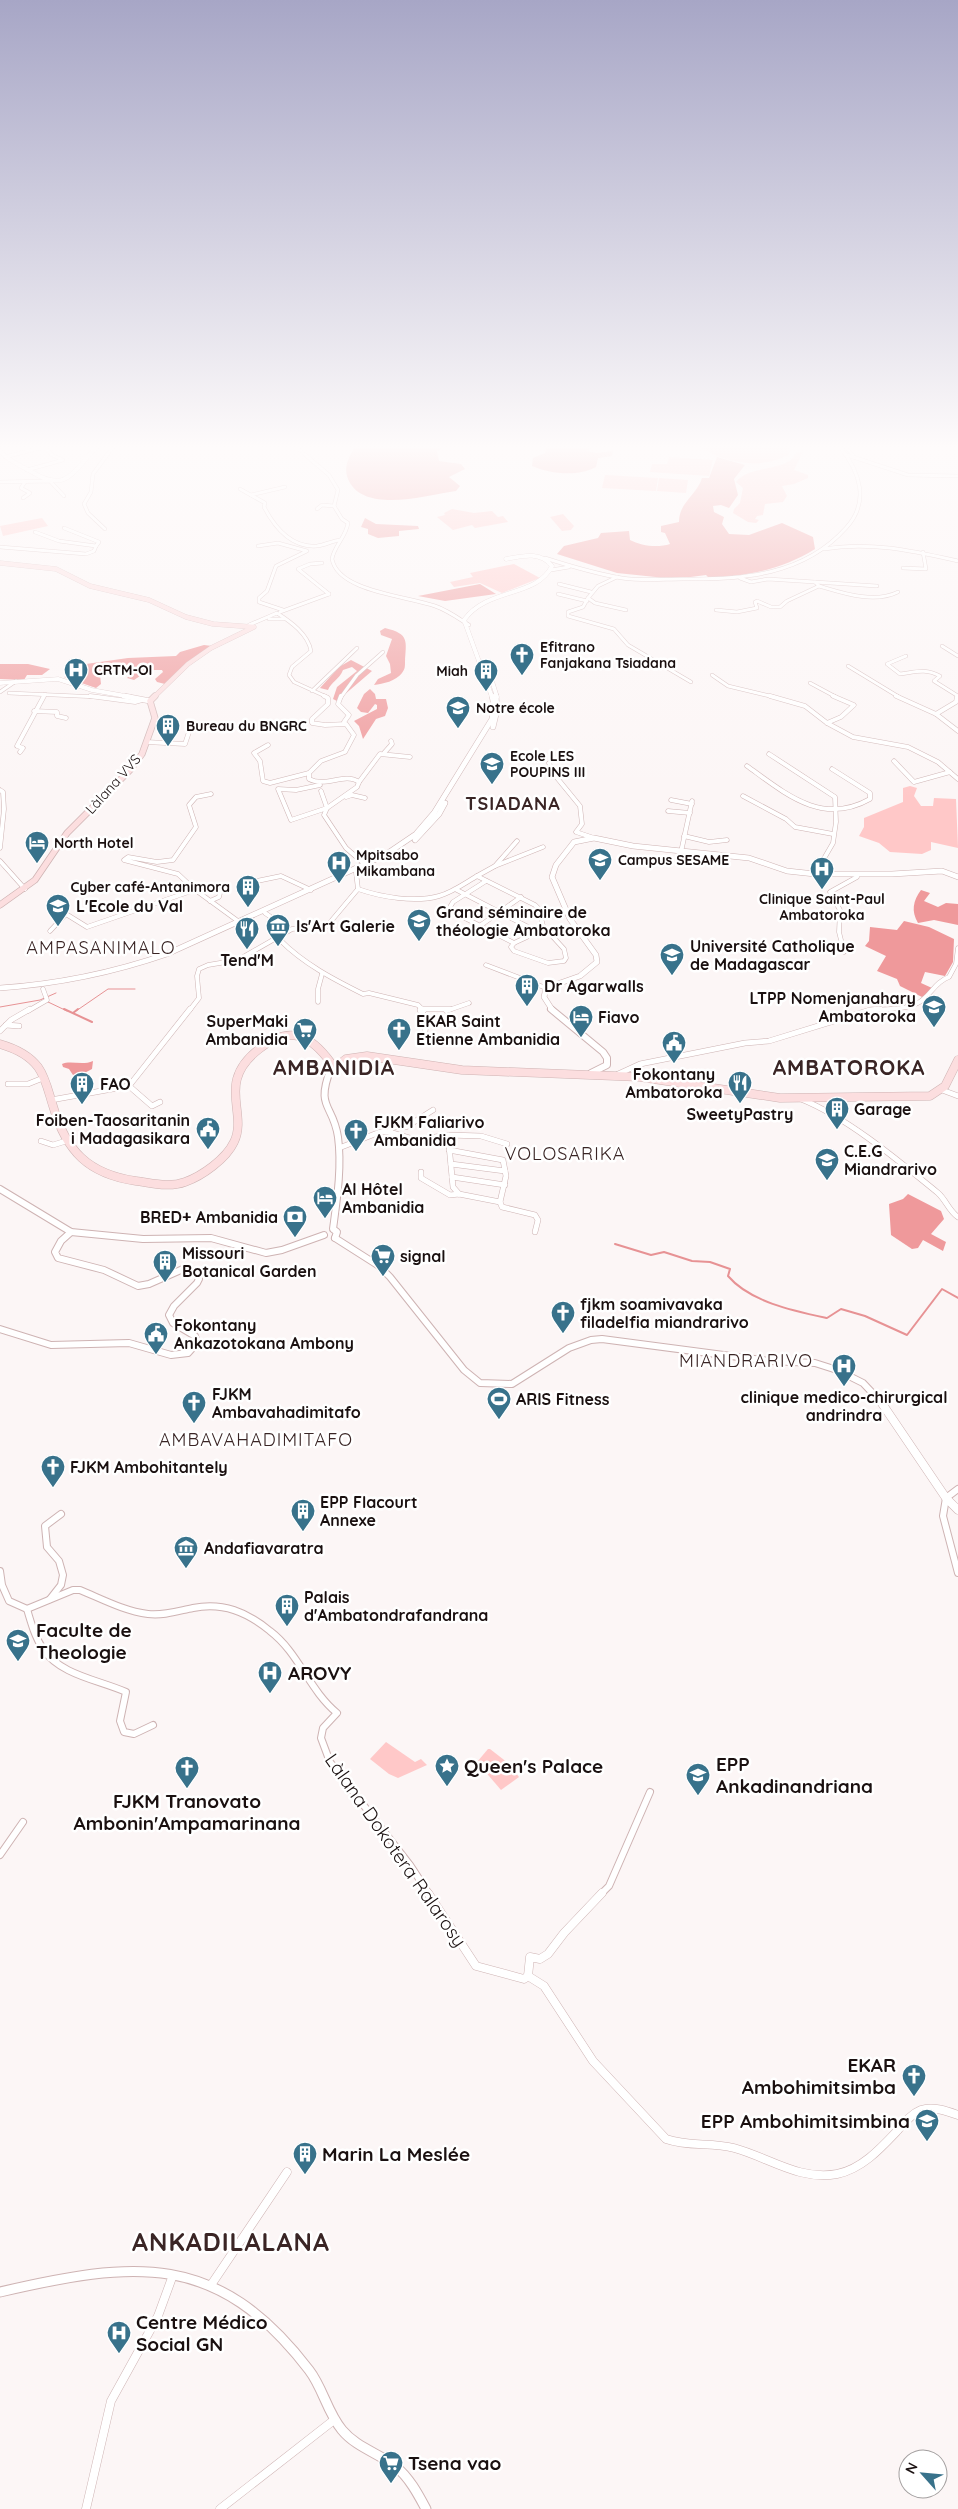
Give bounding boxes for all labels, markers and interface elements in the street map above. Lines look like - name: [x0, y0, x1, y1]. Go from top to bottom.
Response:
- place label: Efitrano Fanjakana Tsiadana: [540, 638, 676, 672]
- church icon: Efitrano Fanjakana Tsiadana: [509, 642, 535, 676]
- hospital icon: CRTM-OI: [63, 657, 89, 691]
- building icon: Miah: [473, 658, 499, 692]
- place label: CRTM-OI: [94, 661, 152, 679]
- place label: Miah: [436, 662, 468, 680]
- school or university icon: Notre école: [445, 695, 471, 729]
- place label: Notre école: [476, 699, 555, 717]
- building icon: Bureau du BNGRC: [155, 713, 181, 747]
- place label: Bureau du BNGRC: [186, 717, 307, 735]
- place label: Ecole LES POUPINS III: [510, 747, 585, 781]
- street label: Làlana VVS: [81, 750, 145, 818]
- school or university icon: Ecole LES POUPINS III: [479, 751, 505, 785]
- district label: TSIADANA: [465, 792, 561, 815]
- hotel icon: North Hotel: [24, 830, 50, 864]
- place label: North Hotel: [54, 834, 133, 852]
- place label: Mpitsabo Mikambana: [356, 846, 435, 880]
- school or university icon: Campus SESAME: [587, 847, 613, 881]
- hospital icon: Mpitsabo Mikambana: [326, 850, 352, 884]
- place label: Campus SESAME: [618, 851, 729, 869]
- hospital icon: Clinique Saint-Paul Ambatoroka: [809, 856, 835, 890]
- building icon: Cyber café-Antanimora: [235, 874, 261, 908]
- place label: Cyber café-Antanimora: [71, 878, 230, 896]
- place label: Clinique Saint-Paul Ambatoroka: [759, 890, 885, 924]
- school or university icon: L'Ecole du Val: [45, 893, 71, 927]
- place label: L'Ecole du Val: [76, 896, 183, 916]
- place label: Grand séminaire de théologie Ambatoroka: [436, 902, 611, 940]
- school or university icon: Grand séminaire de théologie Ambatoroka: [406, 908, 432, 942]
- museum icon: Is'Art Galerie: [265, 913, 291, 947]
- restaurant icon: Tend'M: [234, 916, 260, 950]
- place label: Is'Art Galerie: [296, 916, 395, 936]
- district label: AMPASANIMALO: [26, 936, 176, 959]
- place label: Université Catholique de Madagascar: [690, 936, 855, 974]
- school or university icon: Université Catholique de Madagascar: [659, 942, 685, 976]
- place label: Tend'M: [220, 950, 274, 970]
- building icon: Dr Agarwalls: [514, 973, 540, 1007]
- place label: Dr Agarwalls: [544, 976, 644, 996]
- place label: LTPP Nomenjanahary Ambatoroka: [750, 988, 916, 1026]
- school or university icon: LTPP Nomenjanahary Ambatoroka: [921, 994, 947, 1028]
- hotel icon: Fiavo: [568, 1004, 594, 1038]
- place label: Fiavo: [598, 1007, 640, 1027]
- place label: SuperMaki Ambanidia: [206, 1011, 288, 1049]
- place label: EKAR Saint Etienne Ambanidia: [416, 1011, 560, 1049]
- supermarket icon: SuperMaki Ambanidia: [292, 1017, 318, 1051]
- church icon: EKAR Saint Etienne Ambanidia: [386, 1017, 412, 1051]
- public building icon: Fokontany Ambatoroka: [661, 1030, 687, 1064]
- district label: AMBANIDIA: [273, 1054, 395, 1080]
- district label: AMBATOROKA: [773, 1054, 925, 1080]
- place label: Fokontany Ambatoroka: [625, 1064, 723, 1102]
- restaurant icon: SweetyPastry: [727, 1070, 753, 1104]
- building icon: FAO: [69, 1071, 95, 1105]
- place label: FAO: [100, 1074, 131, 1094]
- building icon: Garage: [824, 1096, 850, 1130]
- place label: Garage: [854, 1099, 912, 1119]
- place label: SweetyPastry: [687, 1104, 793, 1124]
- place label: Foiben-Taosaritanin i Madagasikara: [36, 1110, 190, 1148]
- place label: FJKM Faliarivo Ambanidia: [374, 1112, 484, 1150]
- public building icon: Foiben-Taosaritanin i Madagasikara: [195, 1116, 221, 1150]
- church icon: FJKM Faliarivo Ambanidia: [343, 1118, 369, 1152]
- place label: C.E.G Miandrarivo: [844, 1141, 937, 1179]
- district label: VOLOSARIKA: [505, 1142, 625, 1165]
- school or university icon: C.E.G Miandrarivo: [814, 1147, 840, 1181]
- place label: Al Hôtel Ambanidia: [342, 1179, 424, 1217]
- hotel icon: Al Hôtel Ambanidia: [312, 1185, 338, 1219]
- bank icon: BRED+ Ambanidia: [282, 1204, 308, 1238]
- place label: BRED+ Ambanidia: [140, 1207, 278, 1227]
- place label: Missouri Botanical Garden: [182, 1243, 317, 1281]
- supermarket icon: signal: [370, 1243, 396, 1277]
- place label: signal: [400, 1246, 446, 1266]
- building icon: Missouri Botanical Garden: [152, 1249, 178, 1283]
- place label: fjkm soamivavaka filadelfia miandrarivo: [580, 1294, 749, 1332]
- church icon: fjkm soamivavaka filadelfia miandrarivo: [550, 1300, 576, 1334]
- place label: Fokontany Ankazotokana Ambony: [174, 1315, 354, 1353]
- public building icon: Fokontany Ankazotokana Ambony: [143, 1321, 169, 1355]
- district label: MIANDRARIVO: [679, 1349, 813, 1372]
- hospital icon: clinique medico-chirurgical andrindra: [831, 1353, 857, 1387]
- place label: FJKM Ambavahadimitafo: [212, 1384, 361, 1422]
- sports icon: ARIS Fitness: [486, 1386, 512, 1420]
- place label: clinique medico-chirurgical andrindra: [741, 1387, 947, 1425]
- place label: ARIS Fitness: [516, 1389, 610, 1409]
- church icon: FJKM Ambavahadimitafo: [181, 1390, 207, 1424]
- district label: AMBAVAHADIMITAFO: [159, 1428, 353, 1451]
- church icon: FJKM Ambohitantely: [40, 1454, 66, 1488]
- place label: FJKM Ambohitantely: [70, 1457, 228, 1477]
- place label: EPP Flacourt Annexe: [320, 1492, 417, 1530]
- building icon: EPP Flacourt Annexe: [290, 1498, 316, 1532]
- museum icon: Andafiavaratra: [173, 1535, 199, 1569]
- place label: Andafiavaratra: [204, 1538, 324, 1558]
- place label: Palais d'Ambatondrafandrana: [304, 1587, 488, 1625]
- building icon: Palais d'Ambatondrafandrana: [274, 1593, 300, 1627]
- place label: Faculte de Theologie: [36, 1618, 132, 1664]
- school or university icon: Faculte de Theologie: [5, 1628, 31, 1662]
- hospital icon: AROVY: [257, 1660, 283, 1694]
- place label: AROVY: [288, 1661, 352, 1685]
- street label: Làlana Dokotera Ralarosy: [320, 1749, 472, 1951]
- place label: EPP Ankadinandriana: [716, 1752, 873, 1798]
- place icon: Queen's Palace: [434, 1753, 460, 1787]
- place label: Queen's Palace: [464, 1754, 603, 1778]
- church icon: FJKM Tranovato Ambonin'Ampamarinana: [174, 1755, 200, 1789]
- school or university icon: EPP Ankadinandriana: [685, 1762, 711, 1796]
- place label: FJKM Tranovato Ambonin'Ampamarinana: [74, 1789, 300, 1835]
- place label: EKAR Ambohimitsimba: [742, 2053, 896, 2099]
- church icon: EKAR Ambohimitsimba: [901, 2063, 927, 2097]
- school or university icon: EPP Ambohimitsimbina: [914, 2108, 940, 2142]
- place label: EPP Ambohimitsimbina: [701, 2109, 910, 2133]
- building icon: Marin La Meslée: [292, 2141, 318, 2175]
- place label: Marin La Meslée: [322, 2142, 470, 2166]
- district label: ANKADILALANA: [132, 2226, 330, 2257]
- place label: Centre Médico Social GN: [136, 2310, 268, 2356]
- hospital icon: Centre Médico Social GN: [106, 2320, 132, 2354]
- north arrow: [898, 2449, 948, 2499]
- supermarket icon: Tsena vao: [378, 2450, 404, 2484]
- place label: Tsena vao: [408, 2451, 502, 2475]
- text: N: [901, 2459, 922, 2477]

